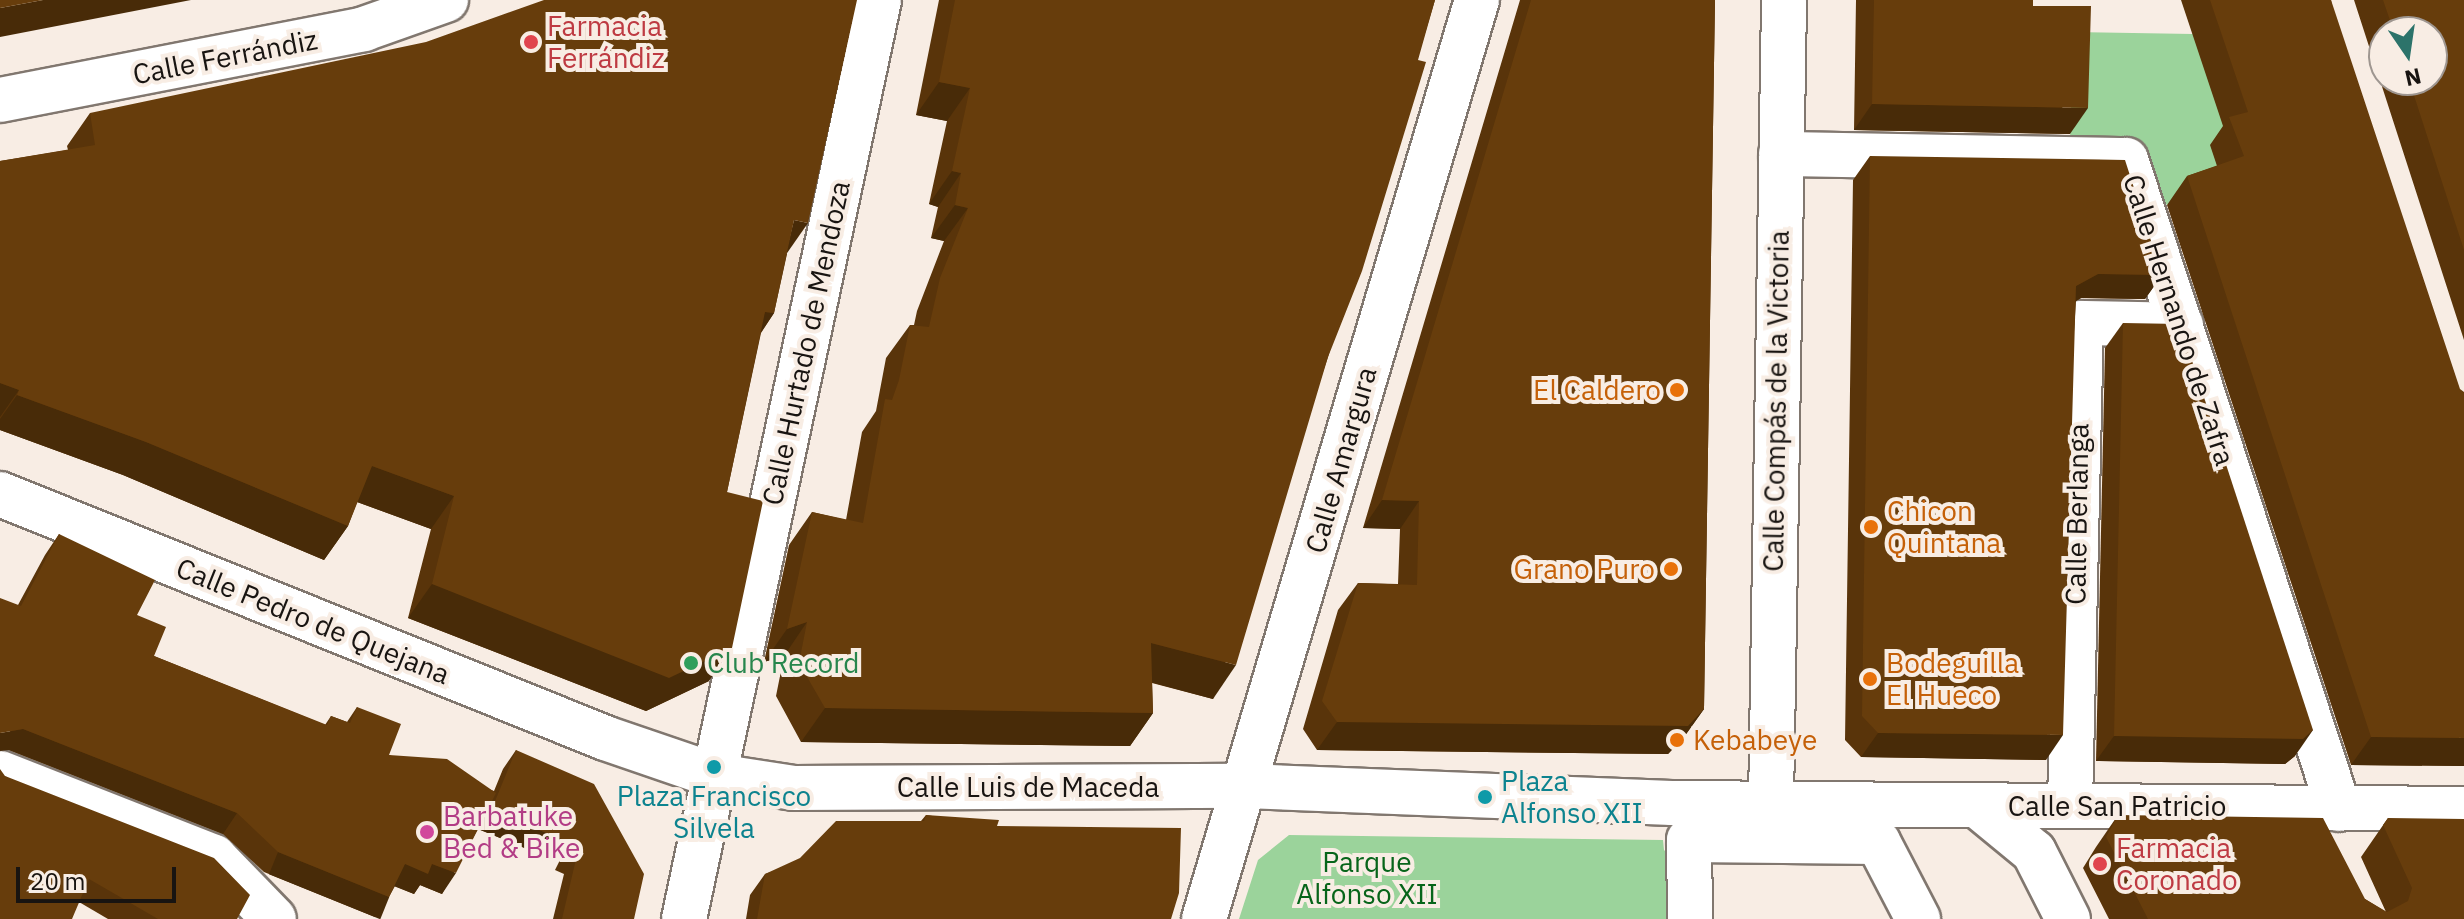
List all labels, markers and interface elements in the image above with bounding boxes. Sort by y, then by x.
place label: Farmacia Ferrándiz [547,9,665,75]
north arrow [2368,16,2448,96]
street label: Calle Ferrándiz [130,23,320,91]
marker: Farmacia Ferrándiz [522,33,540,51]
text: N [2402,62,2424,94]
street label: Calle Hernando de Zafra [2116,170,2242,470]
street label: Calle Hurtado de Mendoza [755,178,857,508]
street label: Calle Compás de la Victoria [1756,230,1796,572]
street label: Calle Amargura [1298,363,1384,557]
place label: El Caldero [1533,373,1661,407]
marker: El Caldero [1668,381,1686,399]
street label: Calle Berlanga [2059,423,2095,605]
place label: Chicon Quintana [1887,494,2001,560]
marker: Chicon Quintana [1862,518,1880,536]
street label: Calle Pedro de Quejana [171,551,455,691]
place label: Grano Puro [1514,552,1655,586]
marker: Grano Puro [1662,560,1680,578]
place label: Club Record [707,646,860,680]
place label: Bodeguilla El Hueco [1886,646,2019,712]
marker: Club Record [682,654,700,672]
marker: Bodeguilla El Hueco [1861,670,1879,688]
place label: Kebabeye [1693,723,1817,757]
marker: Kebabeye [1668,731,1686,749]
marker: Plaza Francisco Silvela [705,758,723,776]
place label: Plaza Alfonso XII [1501,764,1643,830]
street label: Calle Luis de Maceda [897,770,1159,804]
place label: Plaza Francisco Silvela [617,779,811,845]
marker: Plaza Alfonso XII [1476,788,1494,806]
street label: Calle San Patricio [2008,789,2226,823]
place label: Barbatuke Bed & Bike [443,799,580,865]
marker: Barbatuke Bed & Bike [418,823,436,841]
place label: Farmacia Coronado [2116,831,2238,897]
park label: Parque Alfonso XII [1296,845,1438,911]
scale bar [20,851,180,901]
marker: Farmacia Coronado [2091,855,2109,873]
text: 20 m [30,865,85,897]

